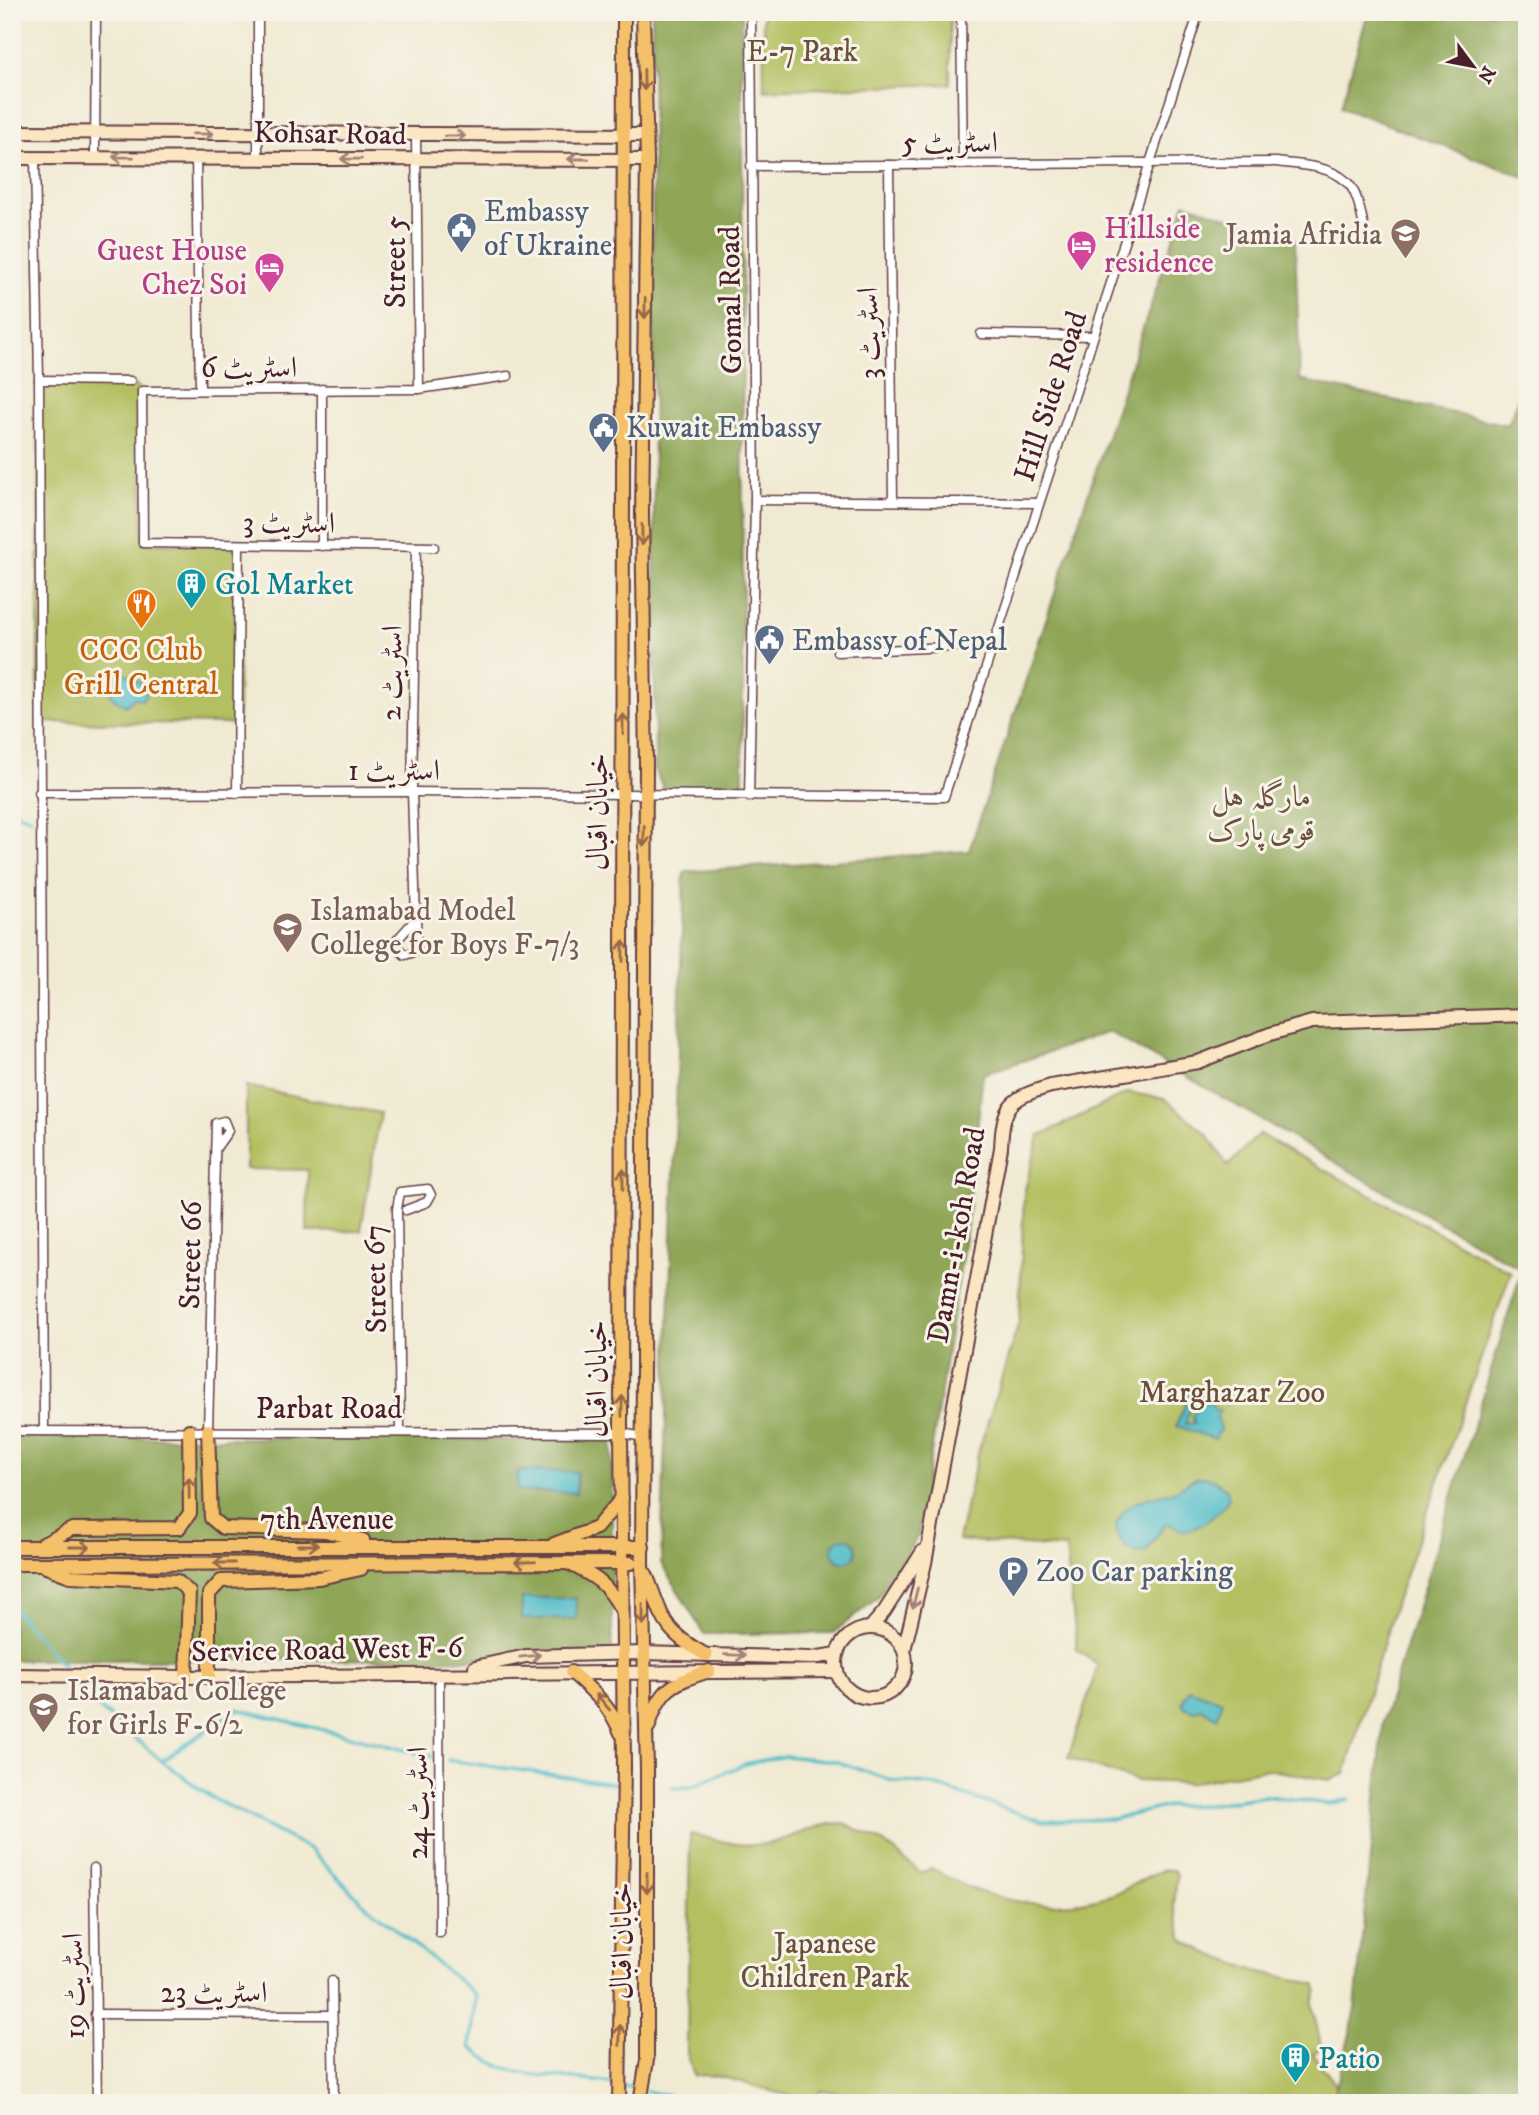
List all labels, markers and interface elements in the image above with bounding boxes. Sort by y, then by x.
north arrow [1438,32,1508,102]
park label: E-7 Park [746,34,858,71]
text: N [1472,62,1500,87]
one-way arrow [638,69,651,92]
street label: Kohsar Road [253,115,407,154]
street label: اسٹریٹ 5 [902,125,998,162]
one-way arrow [191,127,214,140]
one-way arrow [443,129,466,143]
one-way arrow [112,151,135,164]
one-way arrow [340,152,363,166]
one-way arrow [567,152,590,166]
place label: Embassy of Ukraine [484,194,612,265]
public building icon: Embassy of Ukraine [444,211,478,255]
place label: Hillside residence [1104,211,1214,282]
street label: Street 5 [378,216,415,308]
place label: Jamia Afridia [1222,217,1382,254]
school or university icon: Jamia Afridia [1388,217,1422,261]
street label: Gomal Road [712,225,751,374]
hotel icon: Hillside residence [1064,228,1098,272]
place label: Guest House Chez Soi [97,233,247,304]
hotel icon: Guest House Chez Soi [253,250,287,294]
street label: اسٹریٹ 3 [850,287,889,379]
one-way arrow [638,296,651,319]
street label: Hill Side Road [1007,307,1096,486]
street label: اسٹریٹ 6 [201,350,297,387]
public building icon: Kuwait Embassy [586,410,620,454]
place label: Kuwait Embassy [626,410,822,447]
street label: اسٹریٹ 3 [243,504,335,543]
one-way arrow [635,524,649,547]
building icon: Gol Market [175,567,209,611]
place label: Gol Market [215,567,354,604]
restaurant icon: CCC Club Grill Central [124,587,158,631]
public building icon: Embassy of Nepal [752,623,786,667]
place label: Embassy of Nepal [792,623,1007,660]
street label: اسٹریٹ 2 [373,625,412,721]
place label: CCC Club Grill Central [64,633,218,704]
one-way arrow [616,713,630,736]
street label: اسٹریٹ 1 [348,753,440,790]
street label: خیابان اقبال [580,753,617,871]
park label: مارگلہ ہل قومی پارک [1207,778,1315,851]
one-way arrow [637,825,651,848]
place label: Islamabad Model College for Boys F-7/3 [310,893,579,964]
school or university icon: Islamabad Model College for Boys F-7/3 [270,910,304,954]
one-way arrow [616,940,630,963]
street label: Damn-i-koh Road [920,1124,995,1346]
one-way arrow [616,1168,630,1191]
street label: Street 66 [172,1199,211,1310]
street label: Street 67 [357,1224,396,1334]
street label: خیابان اقبال [579,1320,616,1438]
park label: Marghazar Zoo [1139,1375,1325,1412]
street label: Parbat Road [256,1391,402,1428]
one-way arrow [615,1395,629,1418]
one-way arrow [183,1477,196,1500]
street label: 7th Avenue [260,1502,394,1539]
one-way arrow [296,1538,319,1552]
one-way arrow [69,1540,92,1554]
parking icon: Zoo Car parking [996,1554,1030,1598]
place label: Zoo Car parking [1036,1554,1233,1591]
one-way arrow [513,1555,536,1569]
one-way arrow [212,1557,235,1570]
one-way arrow [908,1586,921,1609]
one-way arrow [636,1603,650,1626]
street label: Service Road West F-6 [191,1630,465,1671]
one-way arrow [724,1649,747,1662]
one-way arrow [518,1650,541,1663]
place label: Islamabad College for Girls F-6/2 [67,1673,286,1744]
school or university icon: Islamabad College for Girls F-6/2 [27,1690,61,1734]
one-way arrow [595,1693,611,1711]
street label: اسٹریٹ 24 [400,1747,437,1859]
one-way arrow [640,1871,654,1894]
street label: خیابان اقبال [604,1882,641,2000]
park label: Japanese Children Park [740,1926,910,1997]
street label: اسٹریٹ 19 [55,1932,94,2040]
street label: اسٹریٹ 23 [161,1975,267,2012]
one-way arrow [613,2023,627,2046]
building icon: Patio [1278,2041,1312,2085]
place label: Patio [1318,2041,1380,2078]

